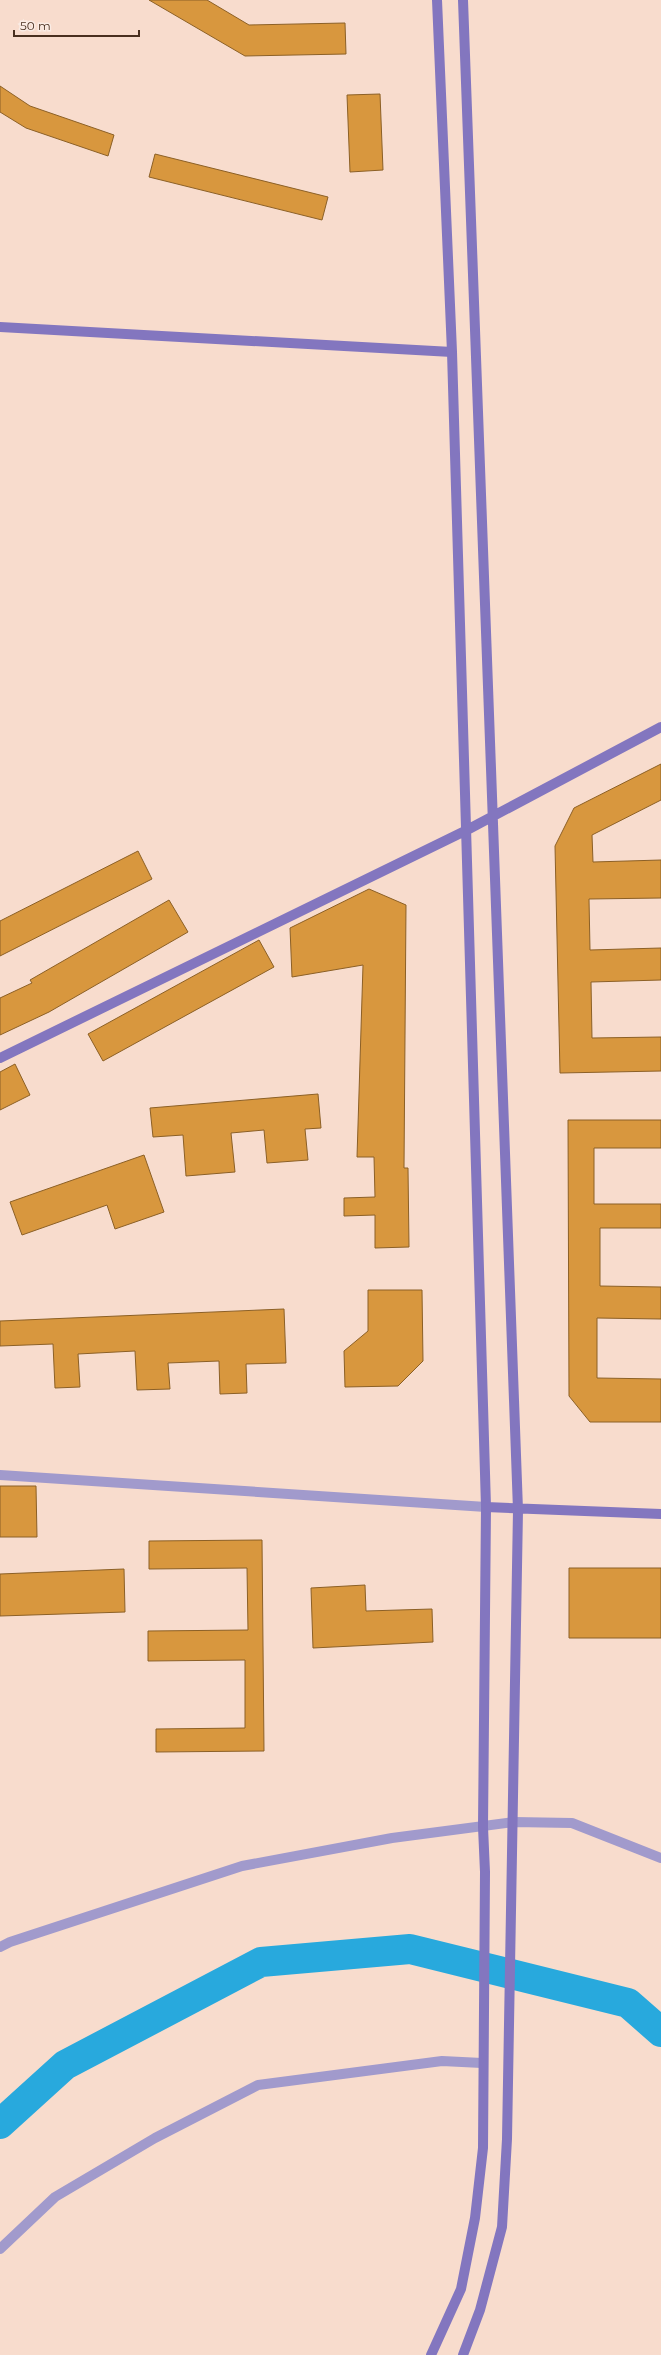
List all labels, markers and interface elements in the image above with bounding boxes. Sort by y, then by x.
scale bar [14,12,139,38]
text: 50 m [20,18,51,33]

